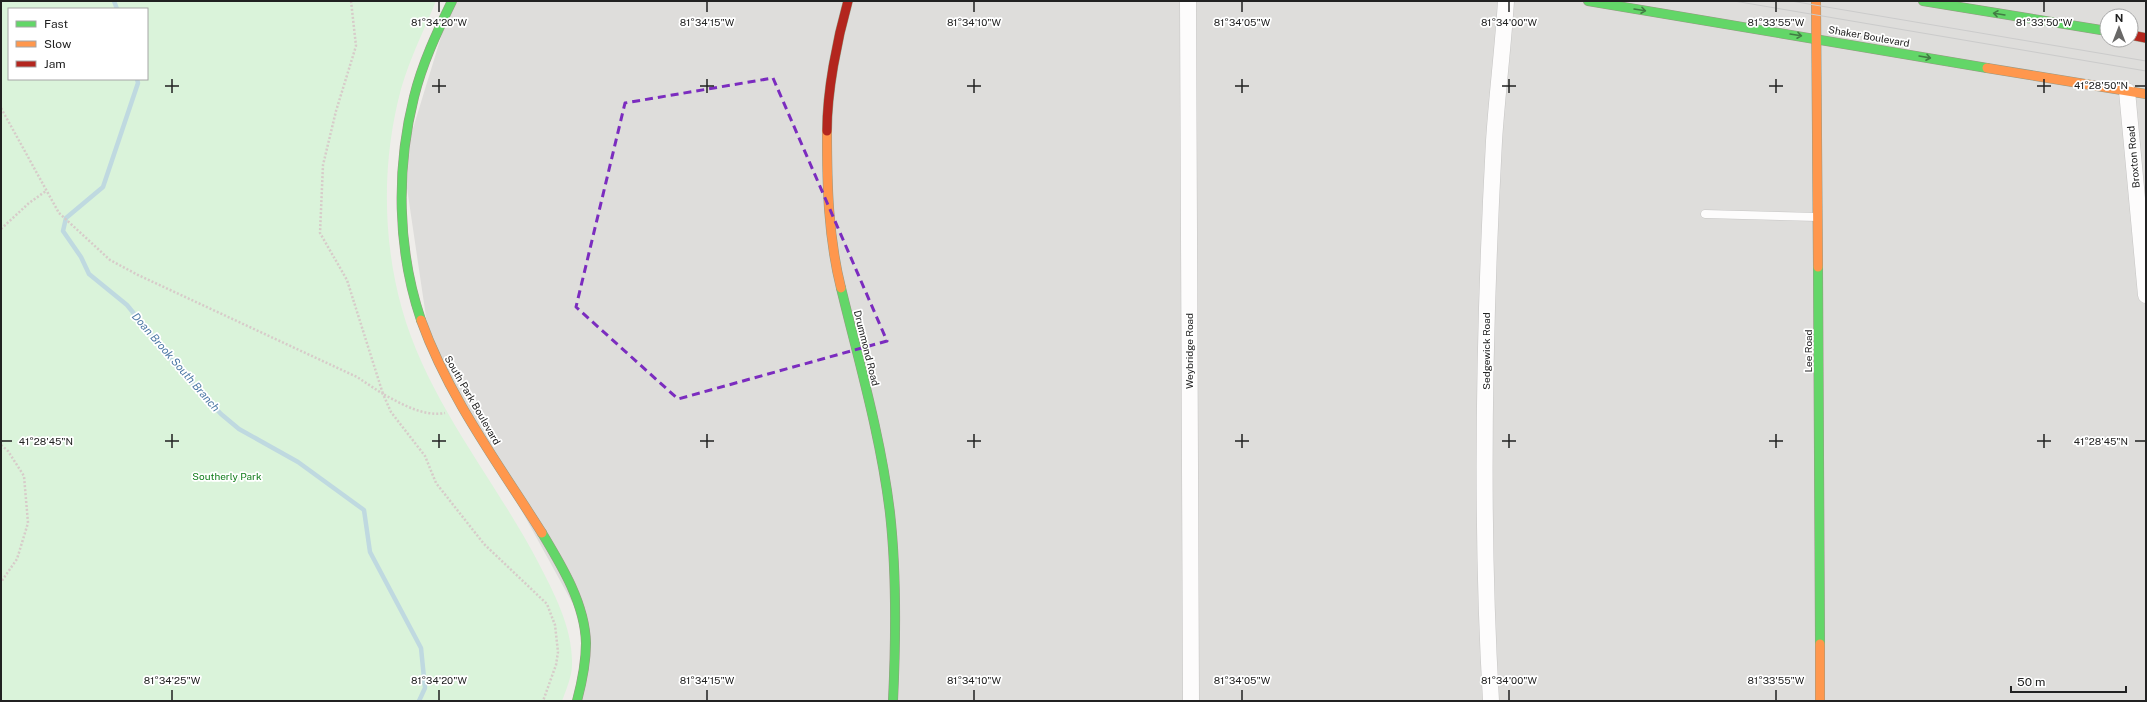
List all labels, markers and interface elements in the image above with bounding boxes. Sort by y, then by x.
one-way arrow [1633,6,1646,14]
legend [8,8,148,80]
north arrow [2099,8,2139,48]
one-way arrow [1993,10,2006,18]
text: N [2115,12,2123,24]
text: 81°34'20"W [411,16,468,28]
text: 81°34'15"W [680,16,735,28]
text: 81°34'10"W [947,16,1002,28]
text: 81°34'05"W [1214,16,1271,28]
text: 81°34'00"W [1481,16,1538,28]
text: 81°33'55"W [1748,16,1805,28]
text: 81°33'50"W [2016,16,2073,28]
text: Fast [44,17,69,31]
street label: Shaker Boulevard [1827,23,1911,49]
one-way arrow [1789,31,1802,39]
text: Slow [44,37,72,51]
one-way arrow [1918,53,1931,61]
text: Jam [44,57,66,71]
text: 41°28'50"N [2074,79,2128,91]
street label: Broxton Road [2124,125,2142,189]
street label: Drummond Road [852,309,882,387]
water label: Doan Brook South Branch [130,310,222,414]
street label: Sedgewick Road [1480,312,1492,390]
street label: Weybridge Road [1183,313,1195,389]
street label: Lee Road [1802,329,1814,372]
street label: South Park Boulevard [443,353,503,447]
text: 41°28'45"N [19,435,73,447]
text: 41°28'45"N [2074,435,2128,447]
park label: Southerly Park [192,470,262,482]
scale bar [2011,668,2126,694]
text: 81°34'25"W [144,674,201,686]
text: 81°34'20"W [411,674,468,686]
text: 81°34'15"W [680,674,735,686]
text: 81°34'10"W [947,674,1002,686]
text: 81°34'05"W [1214,674,1271,686]
text: 81°34'00"W [1481,674,1538,686]
text: 81°33'55"W [1748,674,1805,686]
text: 50 m [2017,675,2045,689]

